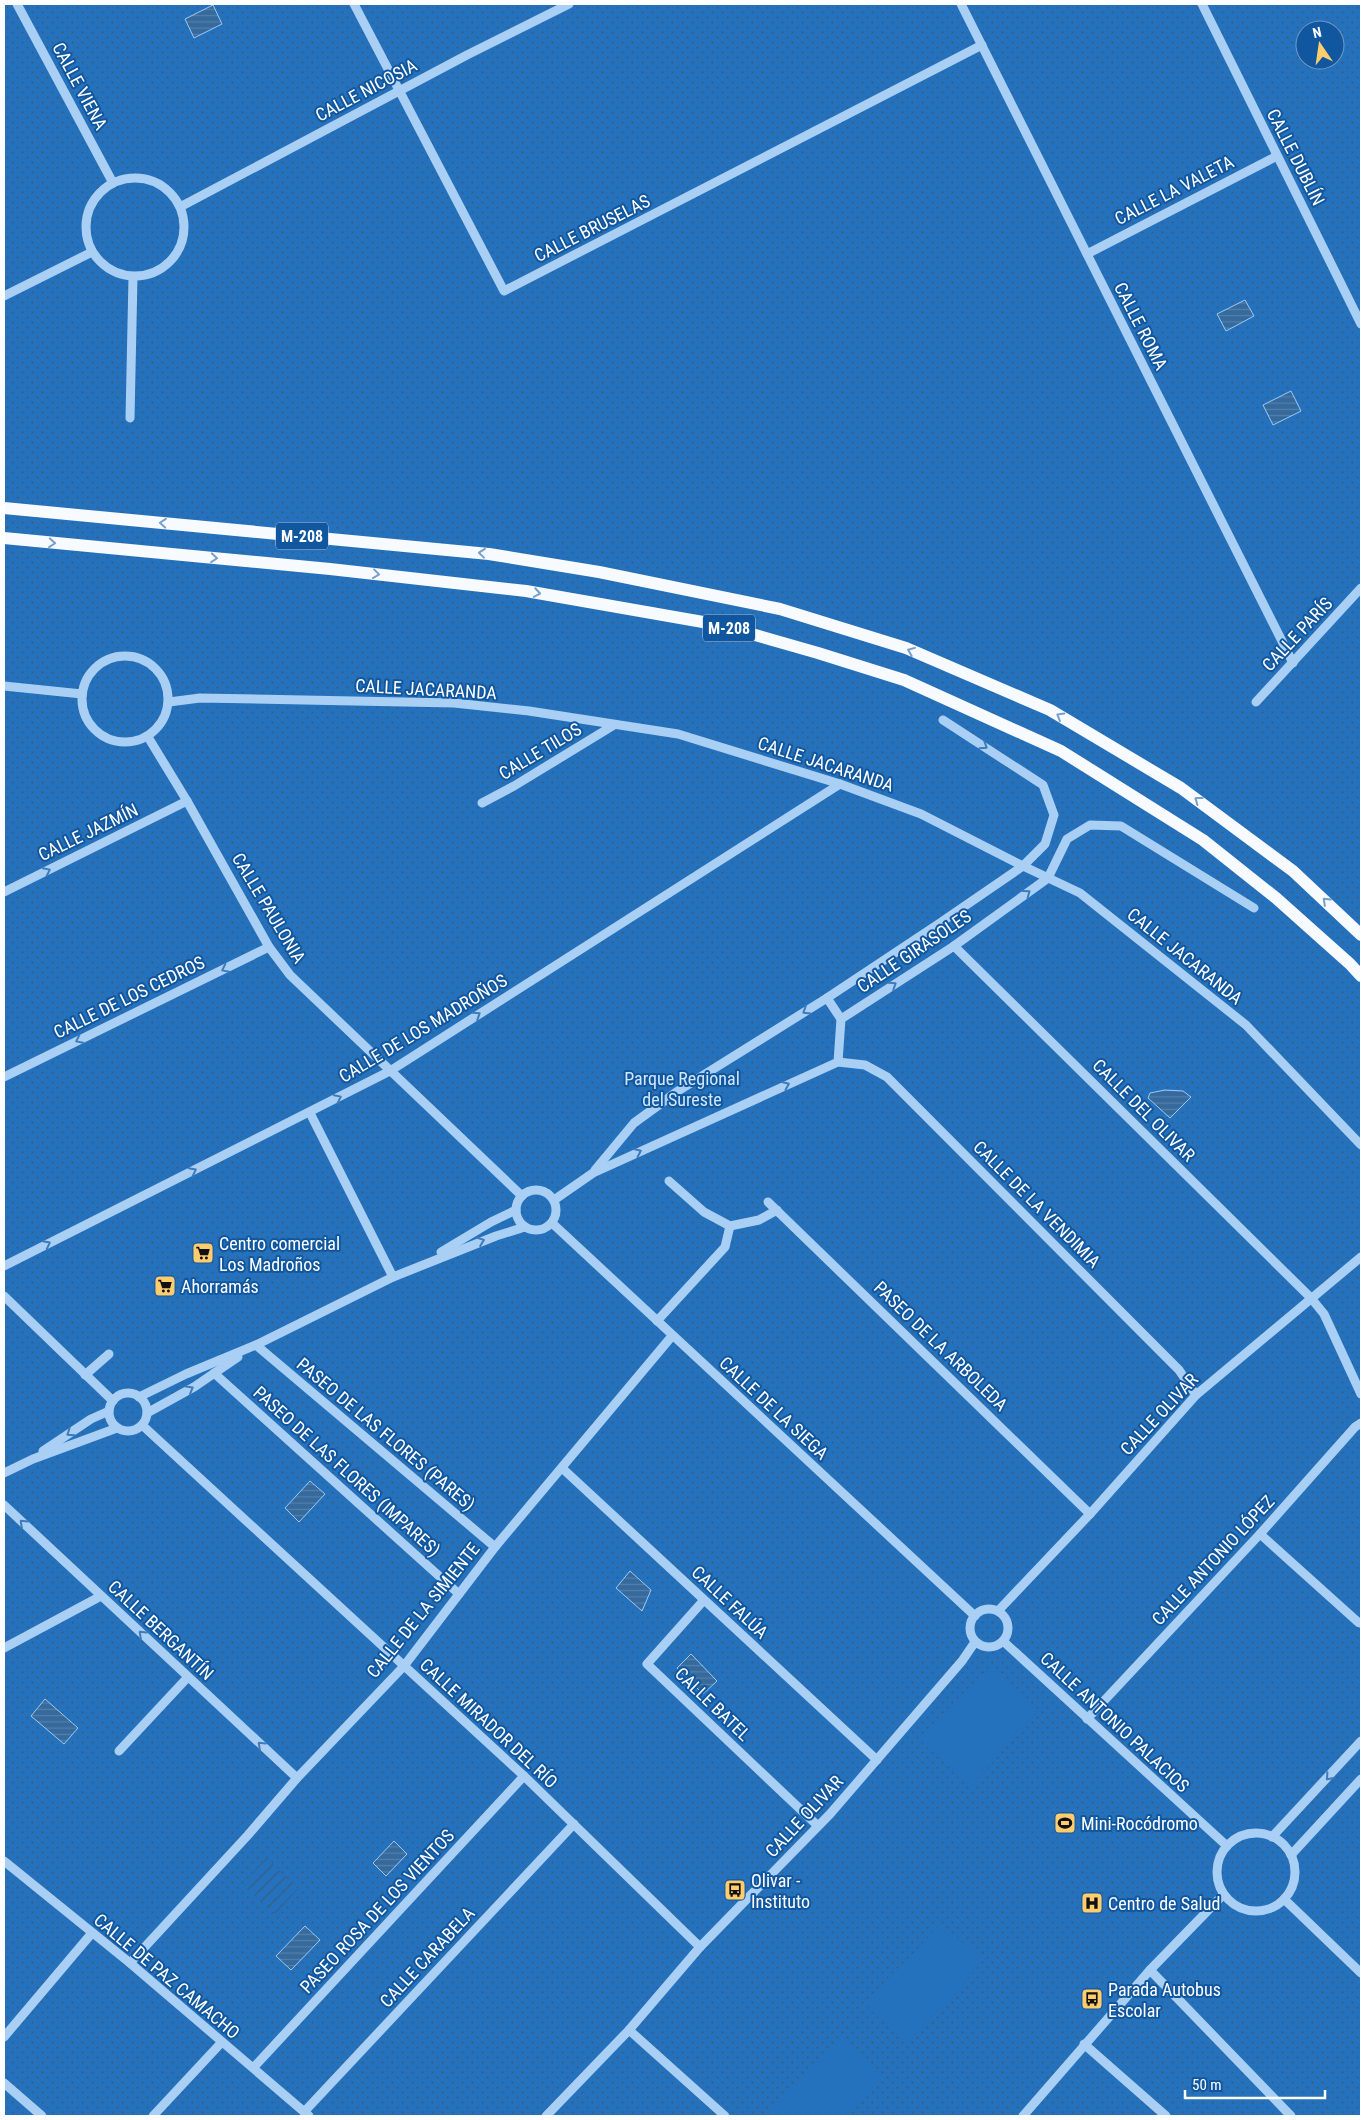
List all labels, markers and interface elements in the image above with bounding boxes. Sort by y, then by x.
north arrow [1295,20,1345,70]
text: N [1311,24,1323,41]
street label: CALLE VIENA [48,39,112,134]
street label: CALLE NICOSIA [312,54,421,126]
street label: CALLE DUBLÍN [1263,105,1329,209]
street label: CALLE LA VALETA [1111,151,1237,229]
street label: CALLE BRUSELAS [531,190,653,266]
street label: CALLE ROMA [1110,279,1172,374]
one-way arrow [159,518,167,529]
road number: M-208 [276,522,328,550]
one-way arrow [49,537,57,548]
one-way arrow [478,548,486,559]
one-way arrow [210,552,218,563]
one-way arrow [372,568,380,579]
one-way arrow [533,588,541,598]
street label: CALLE PARÍS [1257,593,1337,675]
road number: M-208 [703,614,755,641]
one-way arrow [907,646,916,657]
street label: CALLE JACARANDA [355,675,498,703]
one-way arrow [1056,712,1065,722]
street label: CALLE TILOS [495,718,585,784]
street label: CALLE JACARANDA [755,732,897,796]
one-way arrow [979,740,988,750]
one-way arrow [1195,797,1204,807]
street label: CALLE JAZMÍN [35,799,141,865]
street label: CALLE PAULONIA [228,849,310,967]
one-way arrow [42,867,51,877]
one-way arrow [1021,890,1031,899]
one-way arrow [1322,898,1331,907]
street label: CALLE JACARANDA [1123,903,1247,1009]
street label: CALLE GIRASOLES [853,905,975,997]
street label: CALLE DE LOS CEDROS [50,951,208,1043]
one-way arrow [222,962,231,972]
street label: CALLE DE LOS MADROÑOS [335,969,511,1087]
one-way arrow [888,982,897,992]
one-way arrow [802,1005,811,1015]
one-way arrow [472,1012,481,1022]
one-way arrow [76,1034,85,1044]
street label: CALLE DEL OLIVAR [1089,1055,1200,1166]
park label: Parque Regional del Sureste [624,1068,740,1110]
one-way arrow [781,1081,790,1092]
one-way arrow [333,1094,342,1105]
street label: CALLE DE LA VENDIMIA [969,1136,1105,1272]
one-way arrow [633,1148,642,1159]
one-way arrow [187,1167,196,1177]
place label: Centro comercial Los Madroños [219,1233,340,1275]
one-way arrow [476,1237,485,1247]
one-way arrow [42,1240,51,1250]
supermarket icon: Centro comercial Los Madroños [191,1241,215,1265]
supermarket icon: Ahorramás [153,1274,177,1298]
place label: Ahorramás [181,1276,259,1297]
street label: PASEO DE LA ARBOLEDA [870,1277,1013,1416]
street label: CALLE DE LA SIEGA [715,1352,833,1464]
street label: PASEO DE LAS FLORES (PARES) [292,1353,479,1515]
street label: CALLE OLIVAR [1116,1368,1202,1459]
street label: PASEO DE LAS FLORES (IMPARES) [249,1381,445,1561]
one-way arrow [184,1386,193,1396]
one-way arrow [66,1427,75,1437]
street label: CALLE ANTONIO LÓPEZ [1147,1491,1279,1629]
one-way arrow [20,1520,29,1529]
street label: CALLE DE LA SIMIENTE [362,1538,484,1682]
street label: CALLE FALÚA [687,1561,773,1643]
street label: CALLE BERGANTÍN [104,1576,218,1684]
one-way arrow [139,1631,148,1640]
street label: CALLE ANTONIO PALACIOS [1036,1648,1194,1796]
street label: CALLE MIRADOR DEL RÍO [416,1654,562,1792]
street label: CALLE BATEL [671,1663,755,1745]
one-way arrow [258,1742,267,1751]
street label: CALLE OLIVAR [761,1770,847,1861]
one-way arrow [1325,1771,1334,1780]
sports icon: Mini-Rocódromo [1053,1811,1077,1835]
place label: Mini-Rocódromo [1081,1813,1198,1834]
street label: PASEO ROSA DE LOS VIENTOS [296,1825,458,1997]
place label: Olivar - Instituto [751,1870,810,1912]
bus stop icon: Olivar - Instituto [723,1878,747,1902]
hospital icon: Centro de Salud [1080,1891,1104,1915]
place label: Centro de Salud [1108,1893,1220,1914]
street label: CALLE CARABELA [375,1902,479,2011]
street label: CALLE DE PAZ CAMACHO [90,1909,244,2043]
place label: Parada Autobus Escolar [1108,1979,1221,2021]
bus stop icon: Parada Autobus Escolar [1080,1987,1104,2011]
scale bar [1185,2068,1325,2100]
text: 50 m [1192,2076,1222,2094]

